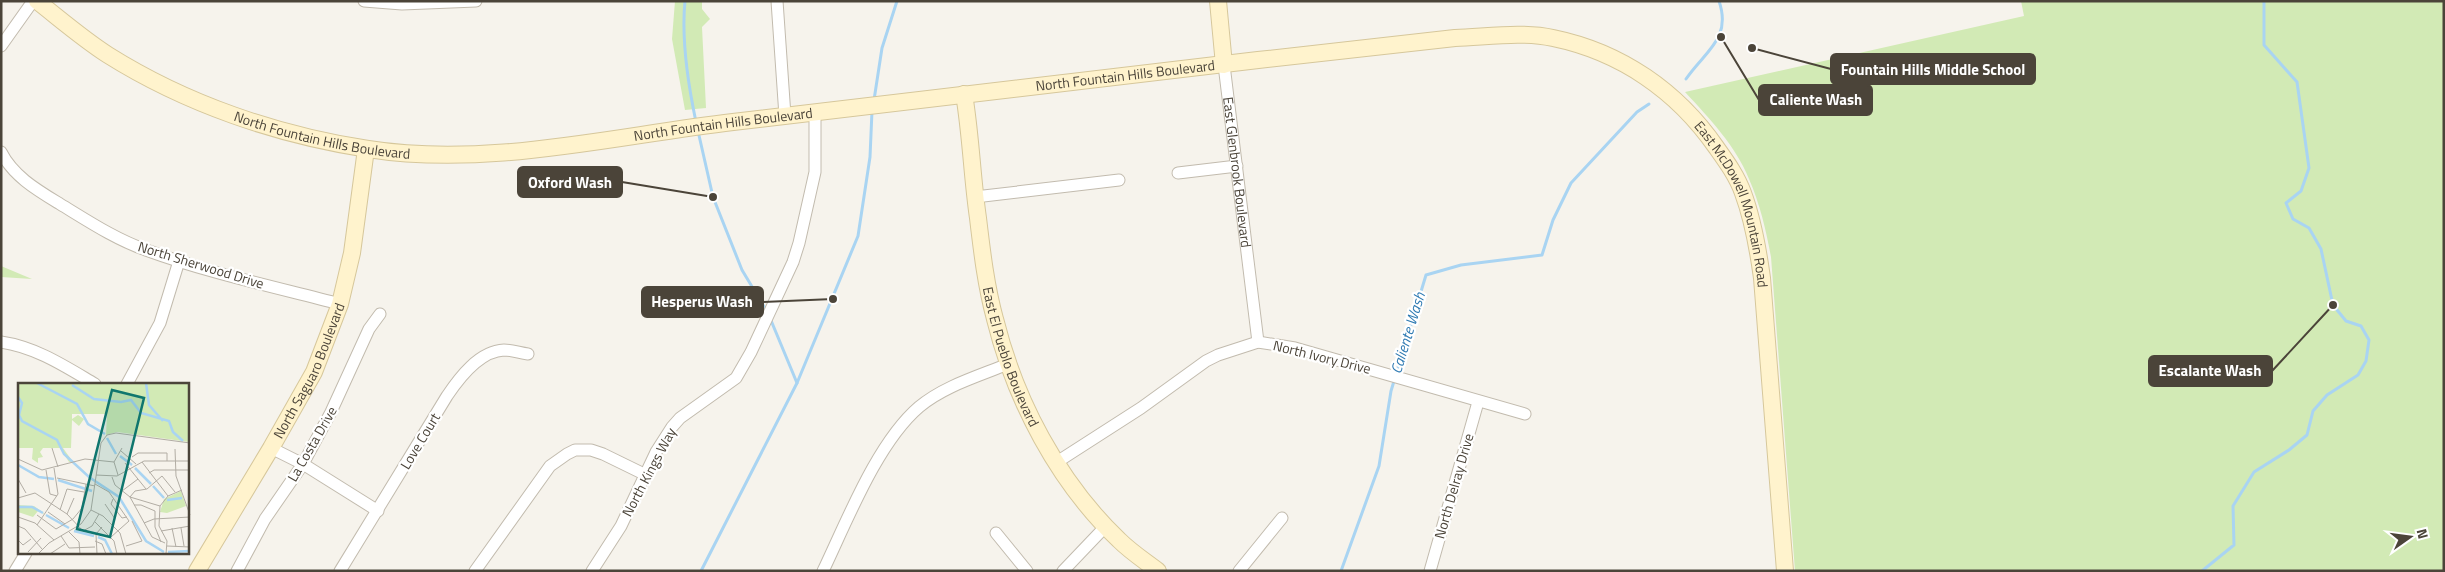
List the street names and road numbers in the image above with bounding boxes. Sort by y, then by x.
street label: North Fountain Hills Boulevard [1034,54,1216,96]
street label: East Glenbrook Boulevard [1218,95,1257,249]
street label: North Fountain Hills Boulevard [632,102,814,146]
street label: North Fountain Hills Boulevard [231,105,411,164]
street label: East McDowell Mountain Road [1690,116,1774,288]
street label: North Sherwood Drive [136,235,267,294]
street label: East El Pueblo Boulevard [978,285,1045,430]
street label: North Saguaro Boulevard [268,300,349,442]
street label: North Ivory Drive [1271,334,1373,379]
street label: La Costa Drive [282,402,342,485]
street label: Love Court [394,408,445,473]
street label: North Kings Way [616,423,681,520]
street label: North Delray Drive [1428,431,1479,541]

